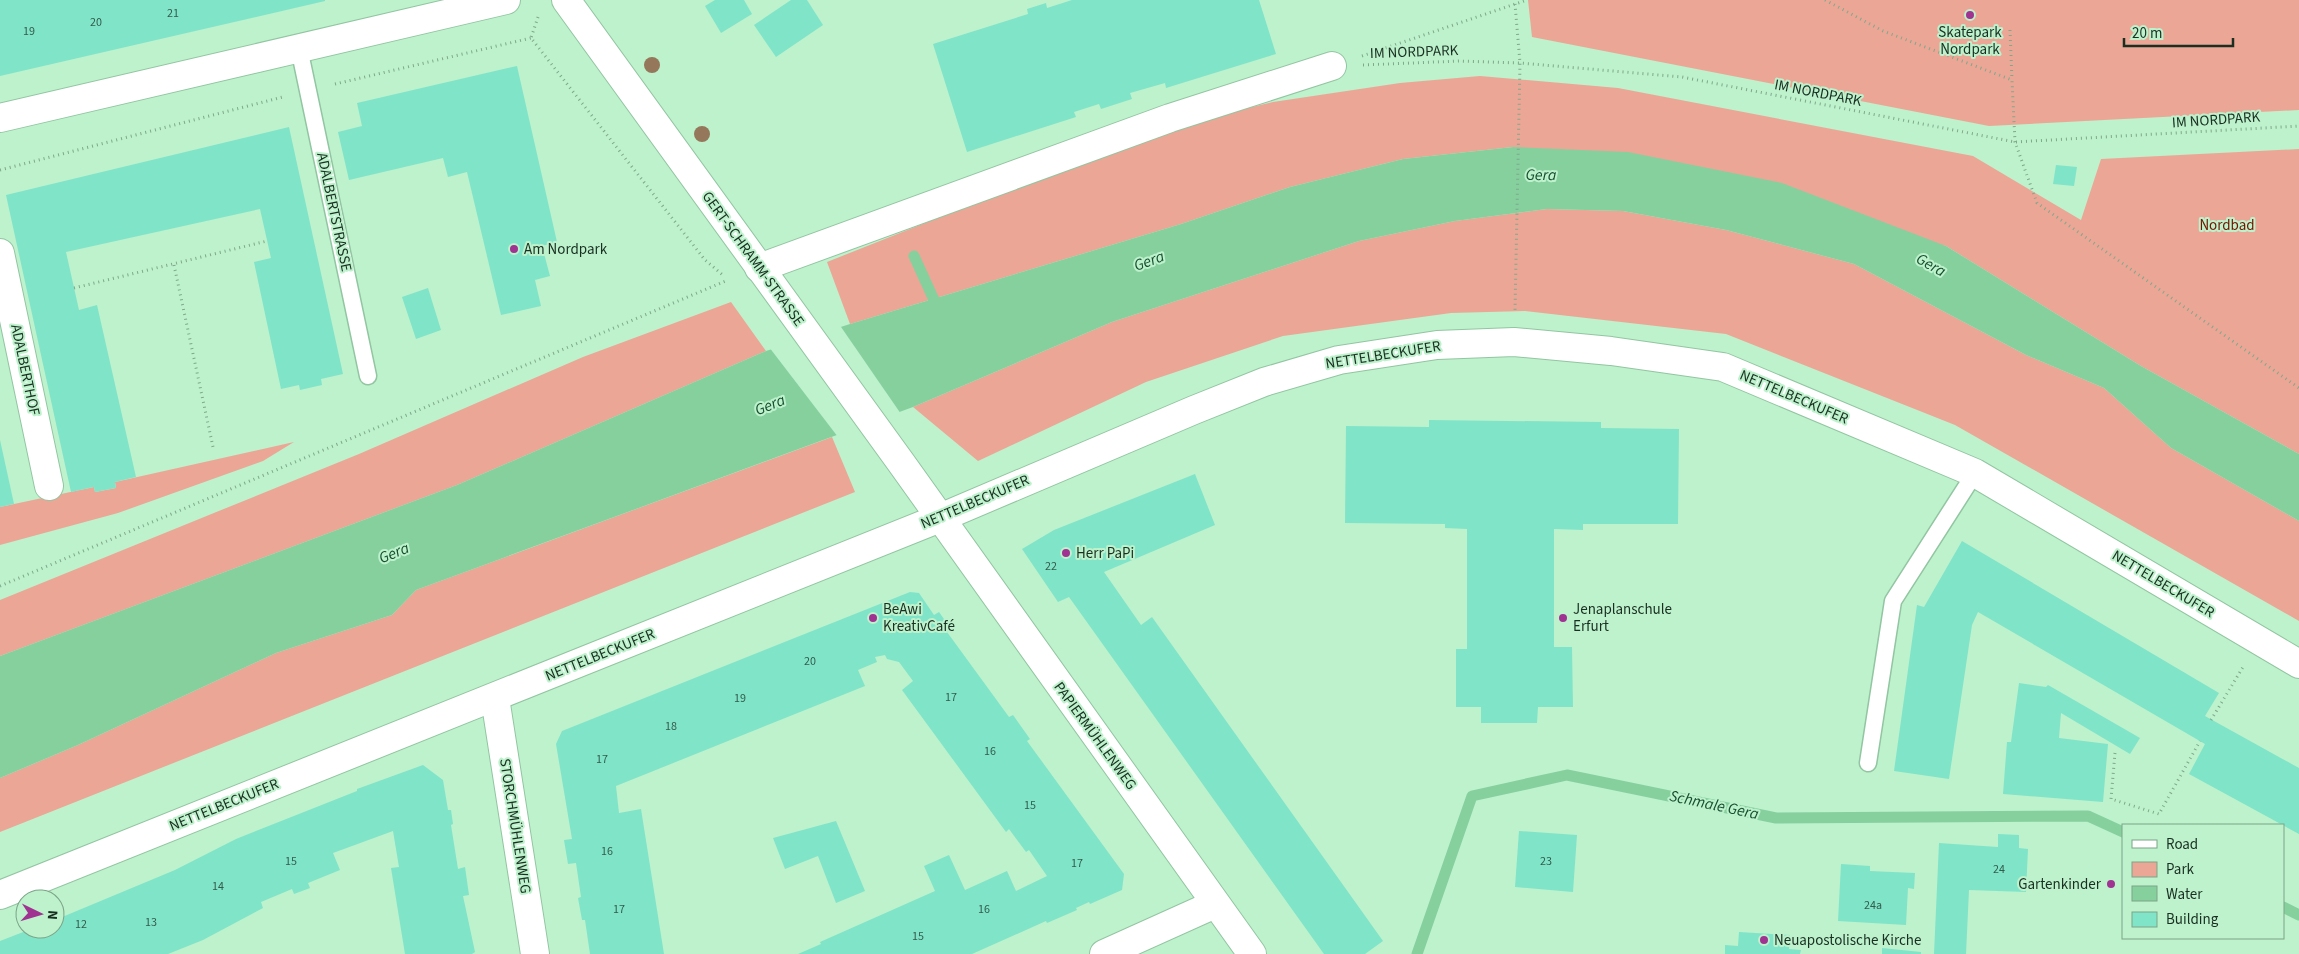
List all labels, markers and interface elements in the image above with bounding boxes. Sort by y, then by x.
house number: 21 [167,5,179,22]
marker: Skatepark Nordpark [1964,9,1976,21]
house number: 20 [90,14,102,31]
scale bar [2124,15,2233,47]
place label: Skatepark Nordpark [1938,22,2002,60]
house number: 19 [23,23,35,40]
text: 20 m [2132,23,2162,44]
street label: IM NORDPARK [1369,40,1459,64]
street label: IM NORDPARK [1773,74,1864,112]
street label: IM NORDPARK [2171,106,2261,134]
street label: ADALBERTSTRASSE [311,151,357,274]
water label: Gera [1525,164,1557,186]
street label: GERT-SCHRAMM-STRASSE [697,187,809,331]
park label: Nordbad [2199,215,2255,236]
place label: Am Nordpark [524,239,608,260]
marker: Am Nordpark [508,243,520,255]
water label: Gera [1131,245,1168,277]
water label: Gera [1912,248,1950,282]
street label: ADALBERTHOF [5,322,45,418]
street label: NETTELBECKUFER [1324,335,1442,374]
street label: NETTELBECKUFER [1736,365,1852,430]
water label: Gera [752,389,789,421]
street label: NETTELBECKUFER [917,469,1033,534]
water label: Gera [376,537,413,569]
place label: Herr PaPi [1076,543,1134,564]
street label: NETTELBECKUFER [2108,545,2219,623]
marker: Herr PaPi [1060,547,1072,559]
house number: 22 [1045,558,1057,575]
place label: BeAwi KreativCafé [883,599,955,637]
place label: Jenaplanschule Erfurt [1573,599,1672,637]
marker: BeAwi KreativCafé [867,612,879,624]
marker: Jenaplanschule Erfurt [1557,612,1569,624]
street label: NETTELBECKUFER [542,623,658,686]
house number: 20 [804,653,816,670]
street label: PAPIERMÜHLENWEG [1049,678,1141,794]
house number: 17 [945,689,957,706]
house number: 19 [734,690,746,707]
house number: 18 [665,718,677,735]
house number: 16 [984,743,996,760]
house number: 17 [596,751,608,768]
street label: STORCHMÜHLENWEG [494,757,536,895]
street label: NETTELBECKUFER [166,773,282,836]
water label: Schmale Gera [1667,785,1761,825]
house number: 15 [1024,797,1036,814]
legend [2122,824,2284,939]
text: Road [2166,834,2198,855]
house number: 16 [601,843,613,860]
house number: 15 [285,853,297,870]
house number: 23 [1540,853,1552,870]
house number: 17 [1071,855,1083,872]
text: Park [2166,859,2195,880]
house number: 24 [1993,861,2005,878]
place label: Gartenkinder [2018,874,2102,895]
house number: 14 [212,878,224,895]
marker: Gartenkinder [2105,878,2117,890]
text: Water [2166,884,2203,905]
north arrow [15,889,65,939]
house number: 24a [1864,897,1882,914]
house number: 17 [613,901,625,918]
house number: 16 [978,901,990,918]
text: Building [2166,909,2219,930]
text: N [42,910,62,921]
house number: 13 [145,914,157,931]
house number: 12 [75,916,87,933]
house number: 15 [912,928,924,945]
place label: Neuapostolische Kirche [1774,930,1921,951]
marker: Neuapostolische Kirche [1758,934,1770,946]

